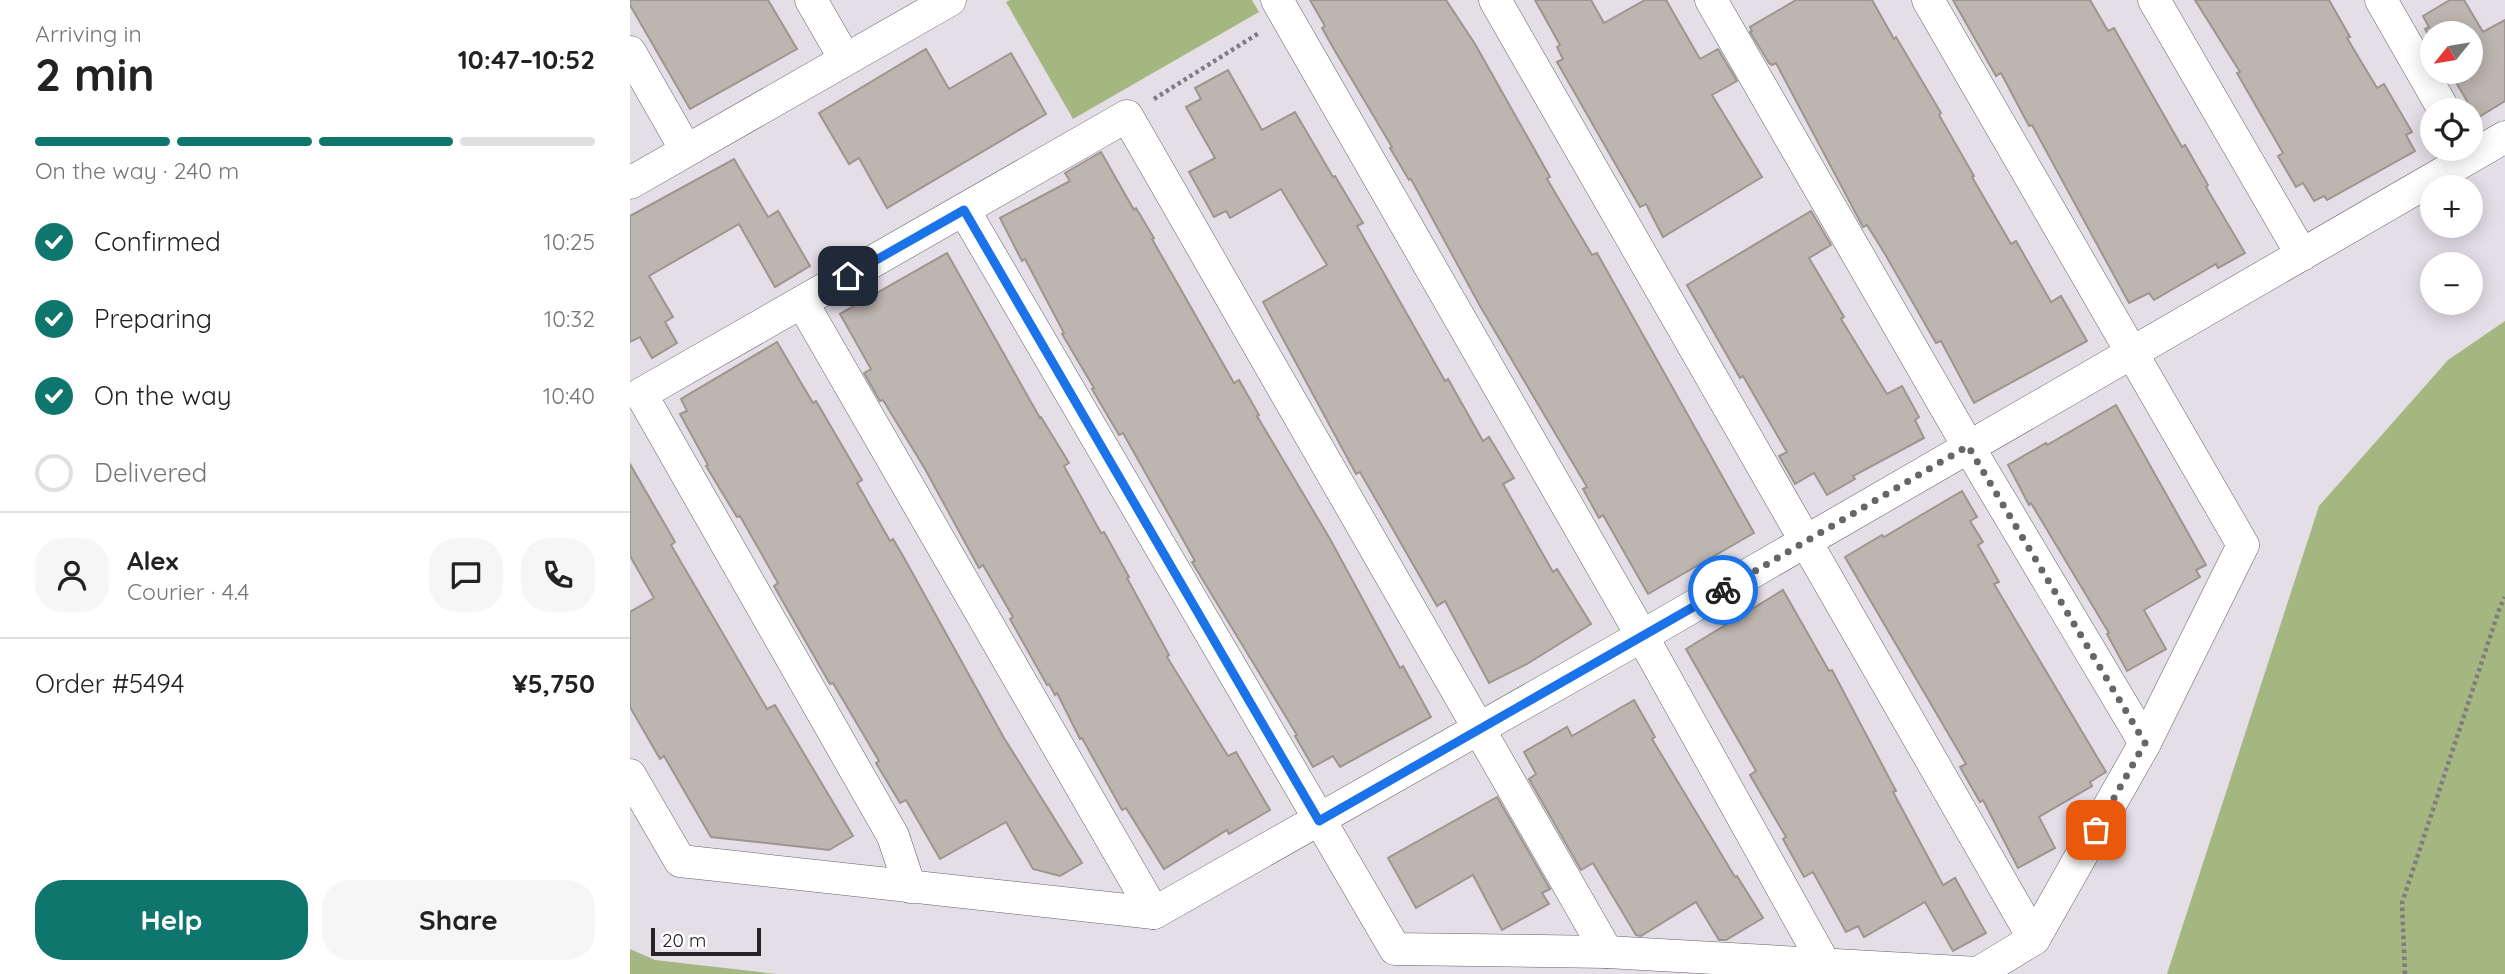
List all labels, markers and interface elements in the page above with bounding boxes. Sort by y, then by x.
text: Arriving in [35,19,142,48]
north arrow [2420,21,2483,84]
map controls [2420,21,2483,315]
text: 10:47–10:52 [458,43,595,76]
text: 2 min [35,45,155,103]
button: locate [2420,98,2483,161]
text: On the way · 240 m [35,156,239,185]
button: + [2420,175,2483,238]
icon: check [35,223,73,261]
text: Confirmed [94,225,221,258]
text: 10:25 [543,227,595,256]
pin [818,246,878,306]
button: − [2420,252,2483,315]
icon: home [829,257,867,295]
icon: check [35,300,73,338]
text: Preparing [94,302,212,335]
text: 10:32 [544,304,595,333]
icon: check [35,377,73,415]
text: On the way [94,379,232,412]
text: 10:40 [543,381,595,410]
text: Delivered [94,456,207,489]
button: person [35,538,109,612]
button: chat [429,538,503,612]
button: phone [521,538,595,612]
text: Alex [127,544,178,577]
courier [1688,555,1758,625]
icon: bike [1704,571,1742,609]
text: Courier · 4.4 [127,577,249,606]
text: Order #5494 [35,667,184,700]
text: ¥5,750 [512,667,595,700]
pin [2066,800,2126,860]
icon: bag [2077,811,2115,849]
button: Help [35,880,308,960]
button: Share [322,880,595,960]
scale bar [651,925,761,957]
text: 20 m [662,928,706,952]

